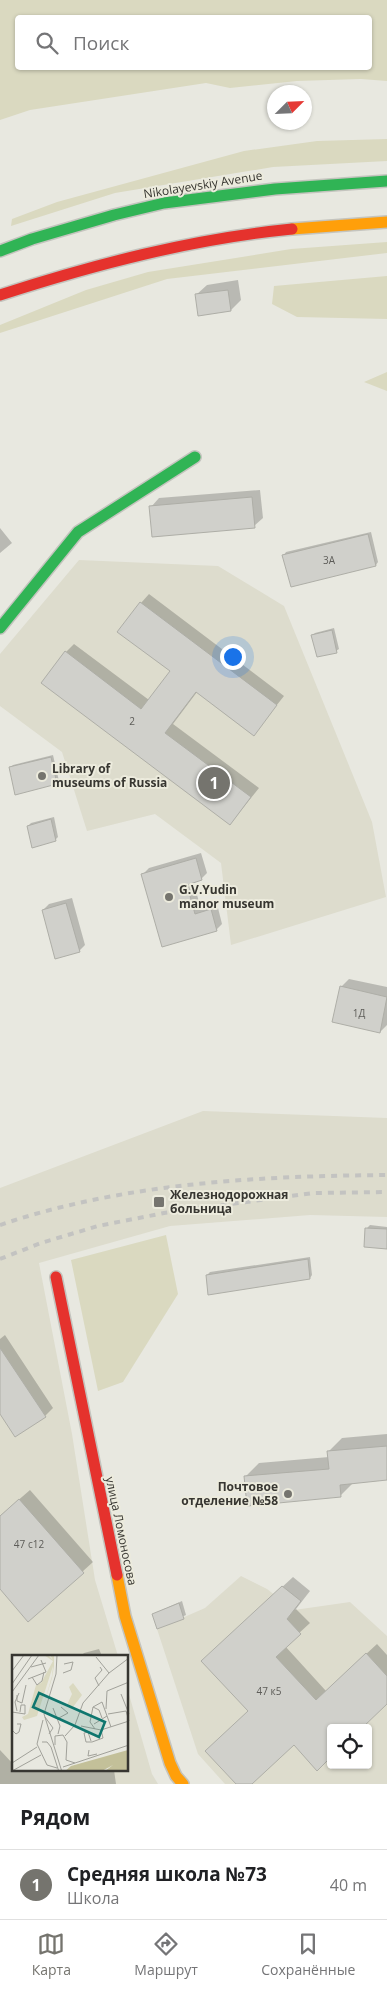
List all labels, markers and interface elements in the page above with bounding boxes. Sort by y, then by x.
search box [15,15,372,70]
icon: search [33,29,61,57]
text: Поиск [73,30,129,56]
north arrow [267,85,312,130]
street label: Nikolayevskiy Avenue [142,167,264,202]
house number: 3А [323,553,336,567]
your location [220,644,246,670]
house number: 2 [129,714,135,728]
place label: Library of museums of Russia [52,760,167,791]
pin: 1 [198,764,230,802]
marker: Library of museums of Russia [36,770,48,782]
place label: G.V.Yudin manor museum [179,881,274,912]
marker: G.V.Yudin manor museum [163,891,175,903]
house number: 1Д [353,1006,365,1020]
place label: Железнодорожная больница [170,1186,288,1217]
marker: Железнодорожная больница [152,1195,166,1209]
street label: улица Ломоносова [102,1475,141,1587]
place label: Почтовое отделение №58 [181,1478,278,1509]
marker: Почтовое отделение №58 [282,1488,294,1500]
house number: 47 с12 [14,1537,44,1551]
inset map [12,1655,129,1772]
house number: 47 к5 [257,1684,282,1698]
map controls [327,1724,372,1769]
button: locate [327,1724,372,1769]
text: Рядом [20,1803,90,1831]
text: Средняя школа №73 [67,1861,267,1887]
text: 1 [31,1874,41,1896]
text: 40 m [330,1874,367,1896]
text: Школа [67,1887,119,1909]
tab: Карта [32,1930,71,1979]
tab: Маршрут [134,1930,198,1979]
tab: Сохранённые [261,1930,355,1979]

